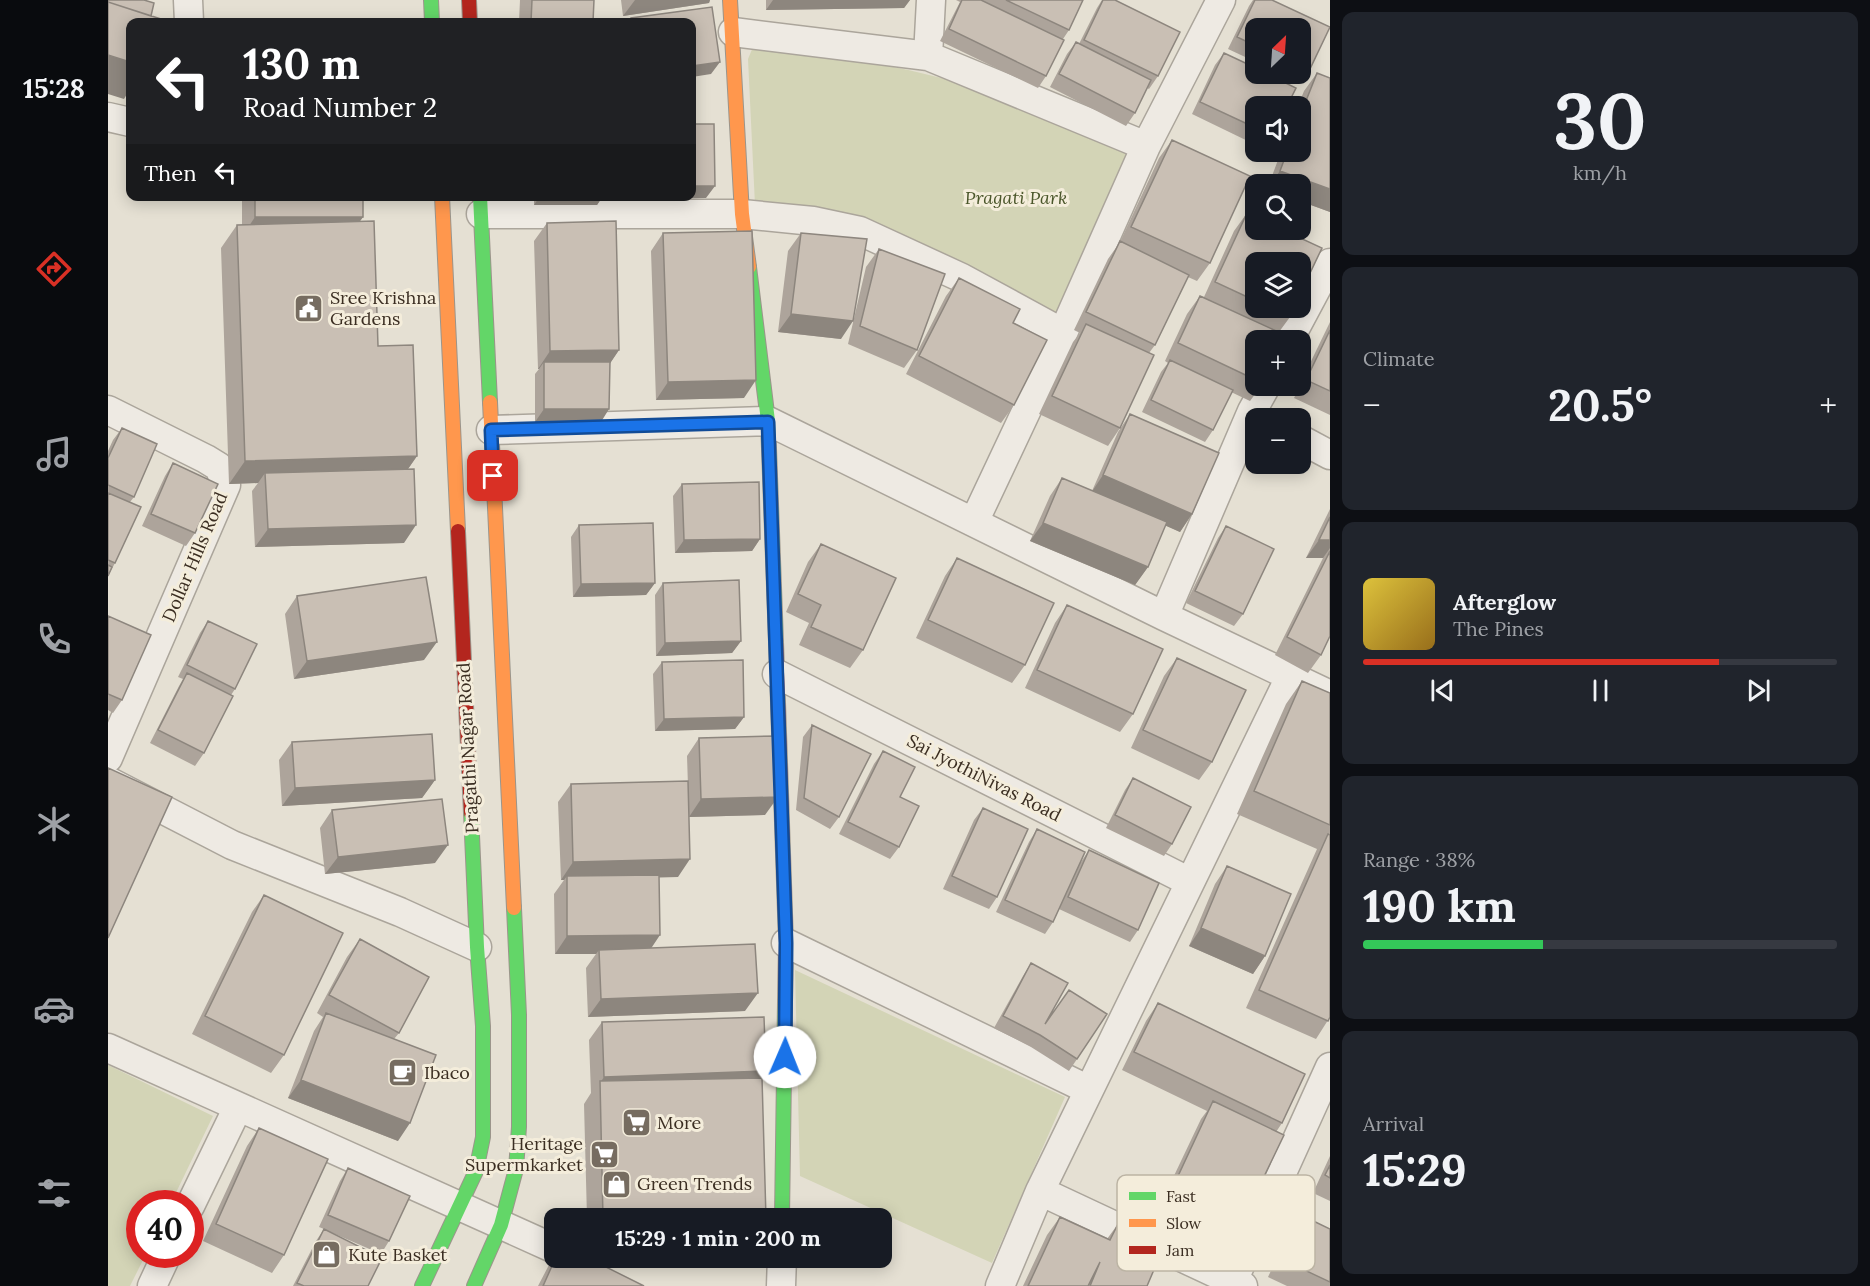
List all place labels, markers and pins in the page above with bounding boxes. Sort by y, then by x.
place label: Sree Krishna Gardens [330,286,436,330]
public building icon: Sree Krishna Gardens [293,292,325,324]
pin [467,450,518,501]
cafe icon: Ibaco [387,1057,419,1089]
place label: Ibaco [424,1061,470,1084]
supermarket icon: More [620,1107,652,1139]
place label: More [657,1111,702,1134]
place label: Heritage Supermkarket [465,1132,583,1176]
supermarket icon: Heritage Supermkarket [588,1138,620,1170]
shop icon: Green Trends [600,1168,632,1200]
place label: Green Trends [637,1172,752,1195]
shop icon: Kute Basket [311,1239,343,1271]
place label: Kute Basket [348,1243,447,1266]

